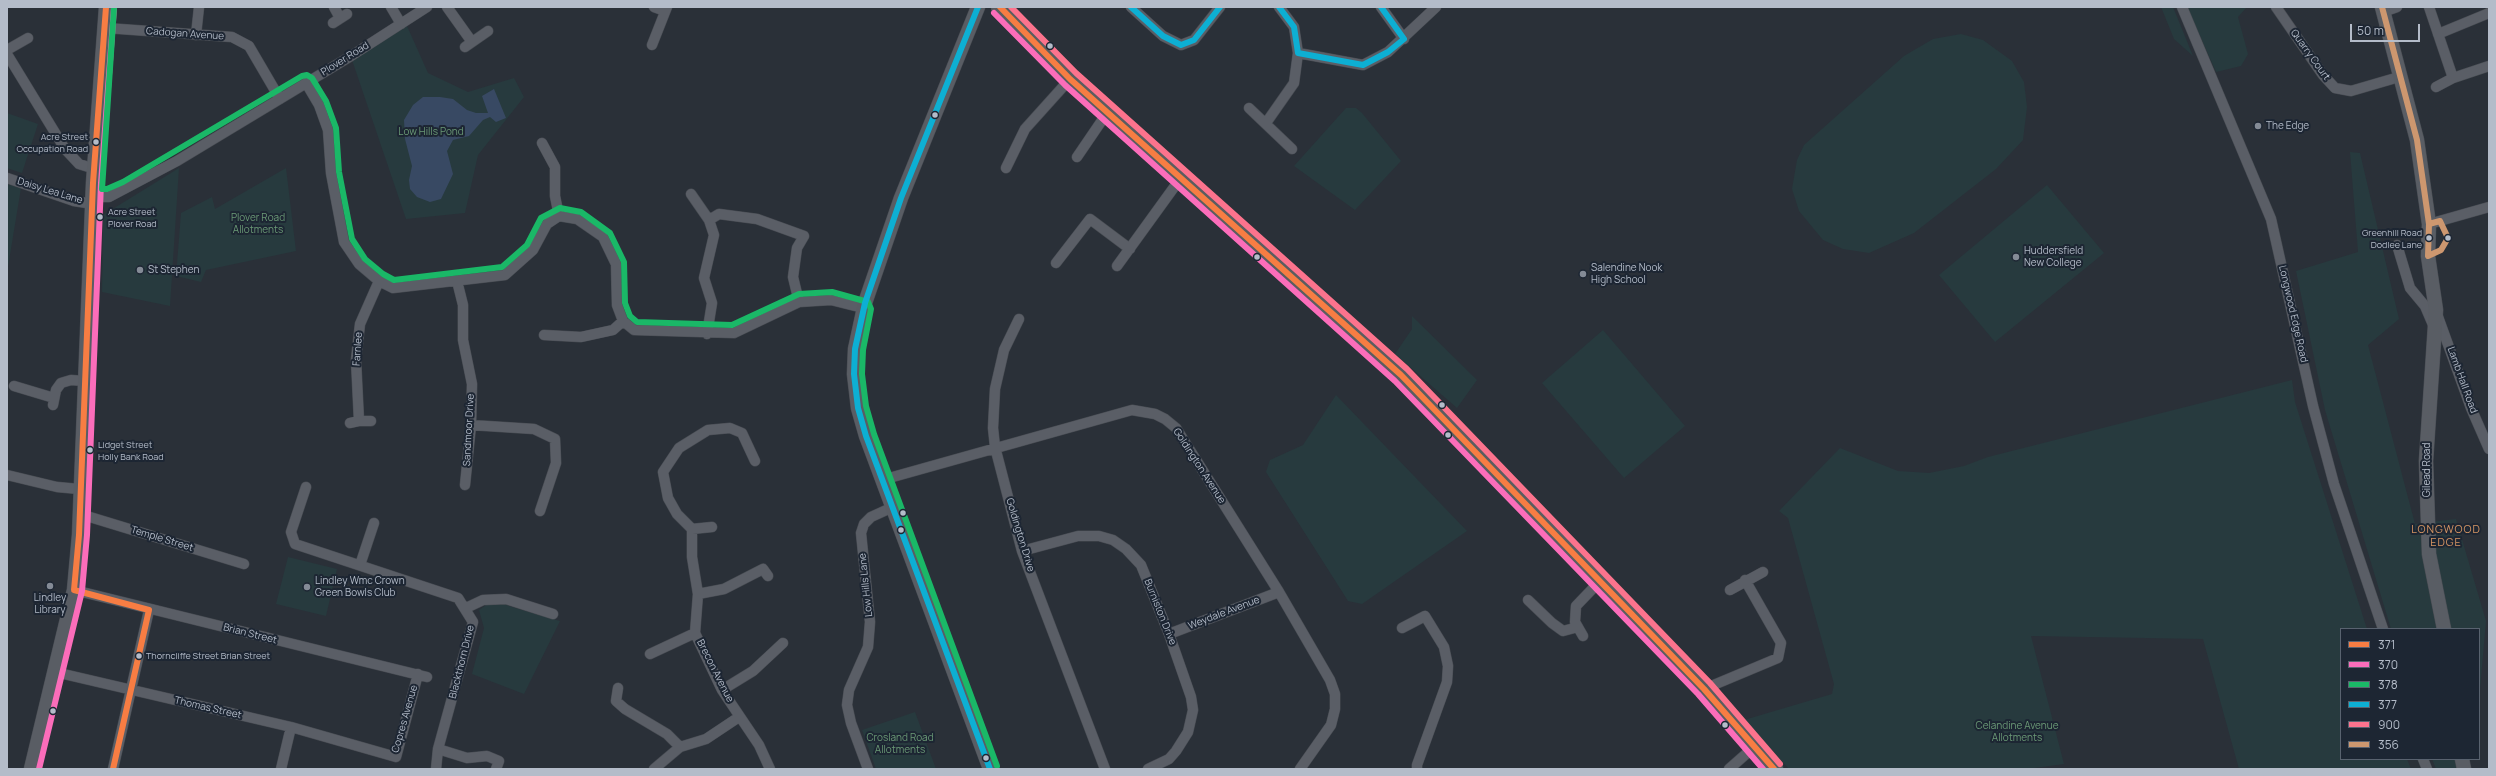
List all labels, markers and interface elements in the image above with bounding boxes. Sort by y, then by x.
scale bar [2352,16,2422,42]
text: 50 m [2357,22,2384,39]
street label: Cadogan Avenue [146,25,224,43]
street label: Quarry Court [2288,27,2332,83]
street label: Plover Road [319,40,371,78]
unlabelled marker [1045,41,1055,51]
unlabelled marker [930,110,940,120]
place label: The Edge [2266,120,2309,132]
marker: The Edge [2253,121,2263,131]
park label: Low Hills Pond [398,126,464,138]
place label: Acre Street Occupation Road [16,132,88,153]
marker: Acre Street Occupation Road [91,137,101,147]
street label: Daisy Lea Lane [16,175,84,207]
place label: Acre Street Plover Road [108,207,157,228]
marker: Acre Street Plover Road [95,212,105,222]
park label: Plover Road Allotments [231,212,285,236]
place label: Greenhill Road Dodlee Lane [2362,228,2422,249]
marker: Greenhill Road Dodlee Lane [2424,233,2434,243]
unlabelled marker [2443,233,2453,243]
place label: Huddersfield New College [2024,245,2083,268]
unlabelled marker [1252,252,1262,262]
marker: Huddersfield New College [2011,252,2021,262]
place label: Salendine Nook High School [1591,262,1662,286]
place label: St Stephen [148,264,199,276]
street label: Longwood Edge Road [2276,264,2310,364]
marker: St Stephen [135,265,145,275]
marker: Salendine Nook High School [1578,269,1588,279]
street label: Farnlee [351,332,365,366]
street label: Lamb Hall Road [2444,345,2480,415]
street label: Sandmoor Drive [461,393,477,467]
unlabelled marker [1437,400,1447,410]
street label: Goldington Avenue [1170,426,1228,506]
unlabelled marker [1443,430,1453,440]
place label: Lidget Street Holly Bank Road [98,440,164,461]
street label: Gilead Road [2421,443,2433,497]
marker: Lidget Street Holly Bank Road [85,445,95,455]
street label: Goldington Drive [1003,497,1037,573]
unlabelled marker [898,508,908,518]
district label: LONGWOOD EDGE [2411,523,2481,549]
street label: Temple Street [129,524,195,554]
unlabelled marker [896,525,906,535]
street label: Low Hills Lane [857,553,875,617]
place label: Lindley Wmc Crown Green Bowls Club [315,575,405,598]
street label: Burniston Drive [1141,577,1179,647]
marker: Lindley Library [45,581,55,591]
marker: Lindley Wmc Crown Green Bowls Club [302,582,312,592]
place label: Lindley Library [34,592,66,616]
street label: Weydale Avenue [1187,594,1261,632]
street label: Brian Street [222,622,278,646]
street label: Blackthorn Drive [447,624,477,700]
legend [2340,628,2480,760]
text: 371 [2378,636,2395,653]
street label: Brecon Avenue [694,638,736,704]
marker: Thorncliffe Street Brian Street [134,651,144,661]
place label: Thorncliffe Street Brian Street [146,651,270,661]
text: 370 [2378,656,2398,673]
text: 378 [2378,676,2398,693]
street label: Copres Avenue [390,684,420,754]
street label: Thomas Street [173,694,243,722]
text: 377 [2378,696,2397,713]
unlabelled marker [48,706,58,716]
text: 900 [2378,716,2400,733]
unlabelled marker [1720,720,1730,730]
park label: Celandine Avenue Allotments [1975,720,2059,744]
park label: Crosland Road Allotments [866,732,934,756]
text: 356 [2378,736,2399,753]
unlabelled marker [981,753,991,763]

